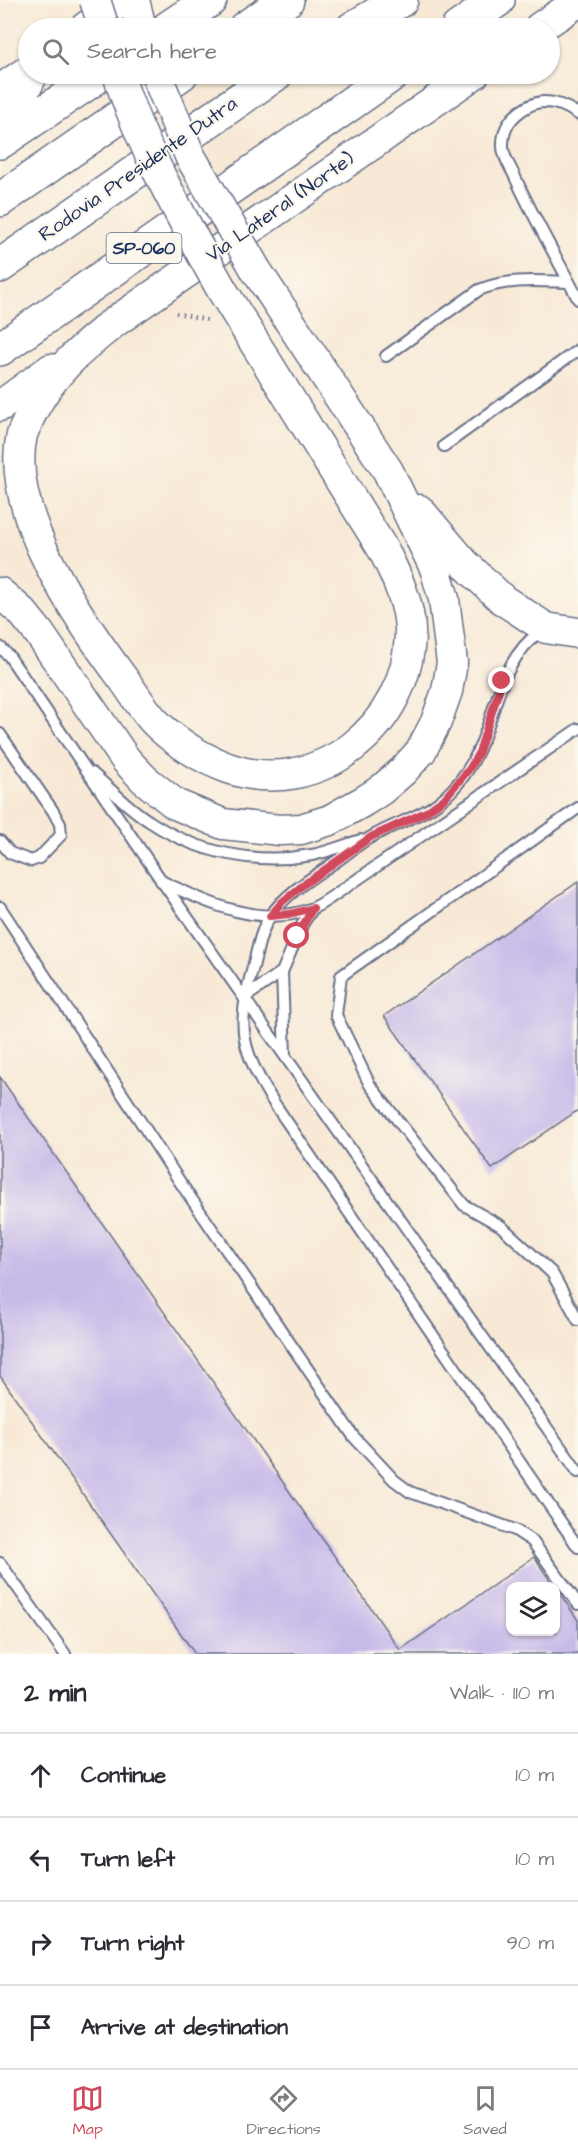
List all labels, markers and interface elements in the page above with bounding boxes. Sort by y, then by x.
search box [18,18,560,84]
icon: search [39,35,72,68]
text: Search here [87,36,217,67]
street label: Rodovia Presidente Dutra [33,90,243,248]
street label: Via Lateral (Norte) [200,145,360,269]
road number: SP-060 [106,233,182,263]
route end [488,667,514,693]
route start [283,922,309,948]
map controls [506,1582,560,1636]
button: layers [506,1582,560,1636]
text: 2 min [24,1675,86,1711]
text: Walk · 110 m [449,1679,554,1707]
icon: ahead [24,1759,57,1792]
text: Continue [81,1760,166,1791]
text: 10 m [515,1761,554,1789]
icon: left [24,1843,57,1876]
text: Turn left [81,1844,175,1875]
text: 10 m [515,1845,554,1873]
icon: right [24,1927,57,1960]
text: Turn right [81,1928,184,1959]
text: 90 m [506,1929,554,1957]
icon: arrive [24,2011,57,2044]
text: Arrive at destination [81,2012,288,2043]
tab: Map [71,2082,104,2140]
tab: Directions [247,2082,321,2140]
tab: Saved [463,2082,507,2140]

